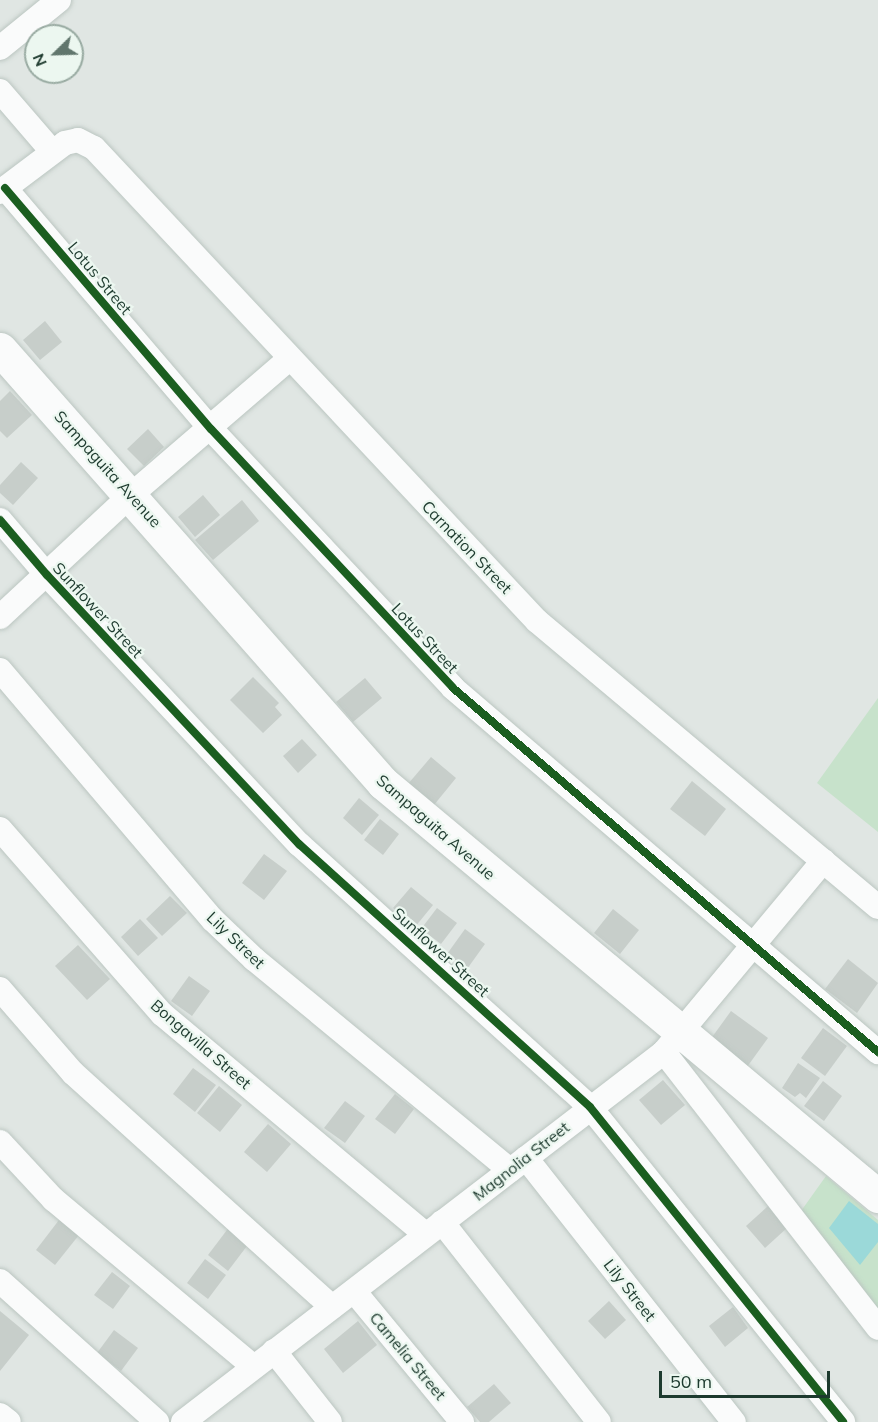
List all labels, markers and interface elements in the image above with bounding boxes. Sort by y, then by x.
north arrow [24,24,84,84]
text: N [28,51,51,70]
street label: Lotus Street [64,238,136,318]
street label: Sampaguita Avenue [50,407,166,531]
street label: Carnation Street [418,497,516,597]
street label: Sunflower Street [49,558,147,662]
street label: Lotus Street [388,599,462,677]
street label: Sampaguita Avenue [373,770,499,884]
street label: Sunflower Street [389,904,493,1000]
street label: Lily Street [203,908,269,972]
street label: Bongavilla Street [147,995,255,1093]
street label: Magnolia Street [469,1117,573,1205]
street label: Lily Street [600,1255,660,1325]
street label: Camelia Street [366,1308,450,1404]
scale bar [662,1359,833,1397]
text: 50 m [670,1370,712,1393]

